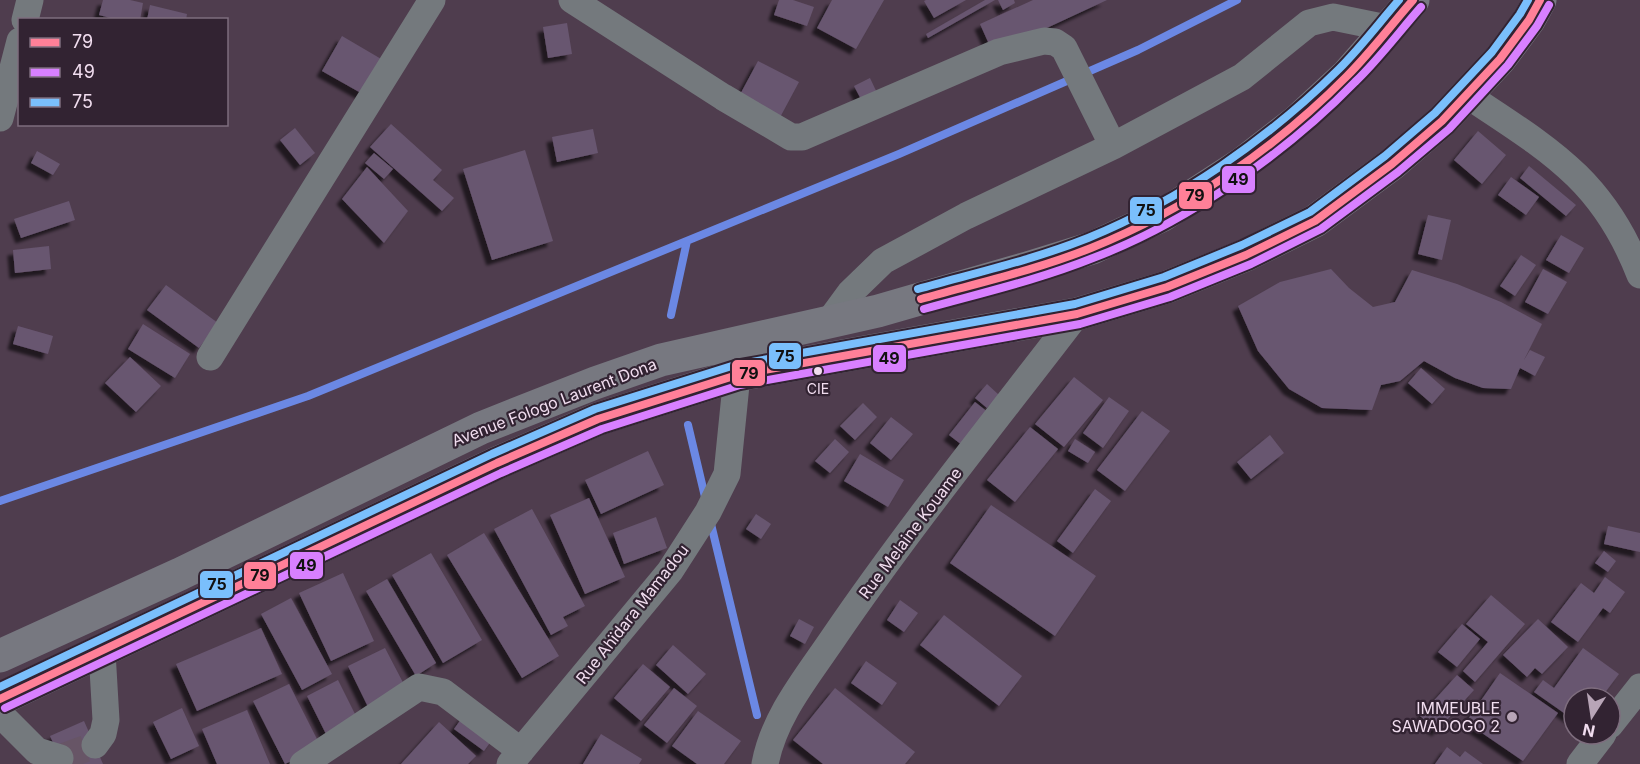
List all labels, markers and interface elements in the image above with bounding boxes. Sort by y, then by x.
legend [18,18,228,126]
text: 79 [72,31,93,52]
text: 49 [72,61,95,82]
text: 75 [72,91,93,112]
line badge: 49 [1221,165,1256,194]
text: 49 [1227,169,1249,189]
line badge: 79 [1178,181,1213,210]
text: 79 [1185,185,1205,205]
line badge: 75 [1129,196,1163,225]
text: 75 [1136,200,1156,220]
line badge: 75 [768,342,802,370]
line badge: 49 [872,344,907,373]
text: 75 [775,346,795,366]
text: 49 [878,348,900,368]
street label: Avenue Fologo Laurent Dona [449,354,659,450]
line badge: 79 [731,359,766,387]
text: 79 [739,363,759,383]
marker: CIE [812,365,824,377]
place label: CIE [807,380,829,397]
street label: Rue Melaine Kouame [854,464,966,602]
street label: Rue Ahïdara Mamadou [571,540,693,688]
line badge: 49 [289,551,324,580]
text: 49 [295,555,317,575]
line badge: 79 [243,561,277,590]
text: 79 [250,565,270,585]
line badge: 75 [199,570,234,599]
text: 75 [207,574,227,594]
north arrow [1562,686,1622,746]
place label: IMMEUBLE SAWADOGO 2 [1391,698,1500,736]
marker: IMMEUBLE SAWADOGO 2 [1505,710,1519,724]
text: N [1581,720,1597,742]

